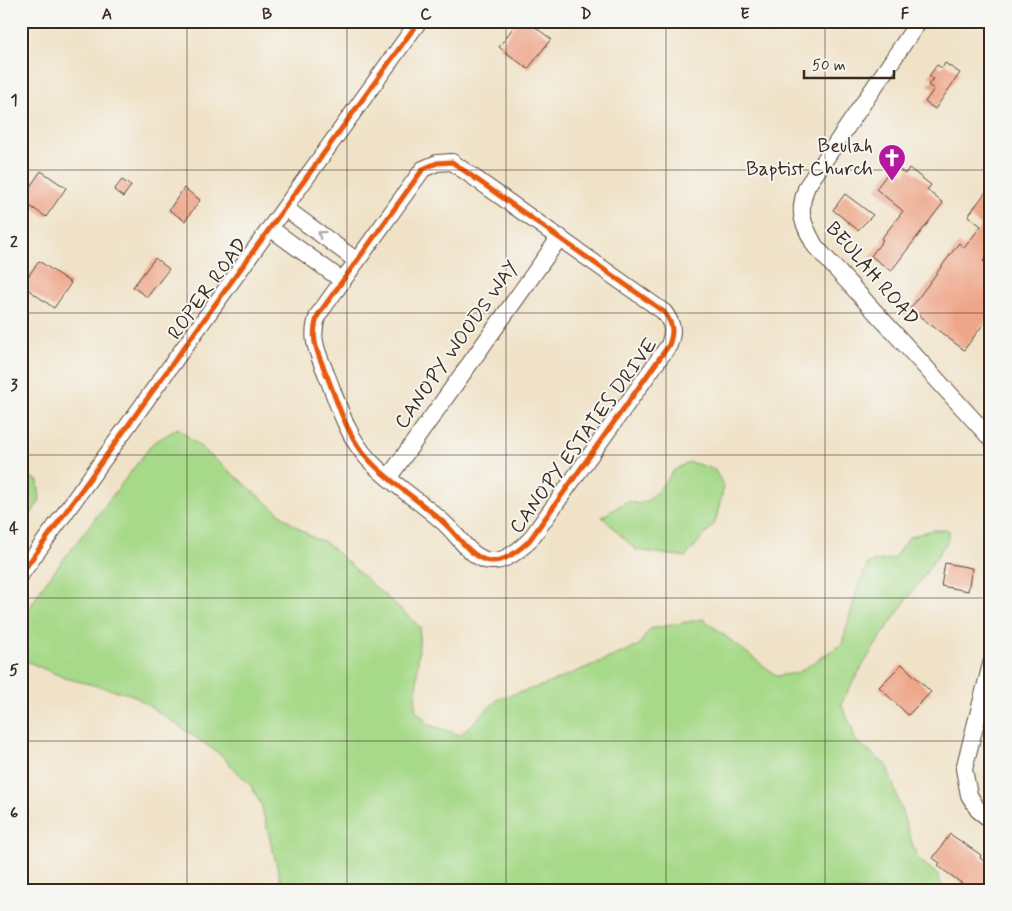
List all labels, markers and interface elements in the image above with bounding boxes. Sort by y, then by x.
text: A [102,4,112,25]
text: B [262,4,272,25]
text: C [420,4,432,25]
text: D [580,4,592,25]
text: E [740,4,750,25]
text: F [901,4,910,25]
scale bar [804,48,894,80]
text: 50 m [812,56,846,76]
text: 1 [10,90,18,111]
place label: Beulah Baptist Church [746,133,873,183]
church icon: Beulah Baptist Church [877,143,907,182]
street label: BEULAH ROAD [819,216,925,332]
one-way arrow [317,231,327,240]
text: 2 [10,232,18,253]
street label: ROPER ROAD [162,233,254,345]
street label: CANOPY WOODS WAY [389,255,525,435]
street label: CANOPY ESTATES DRIVE [504,333,664,539]
text: 3 [10,375,18,396]
text: 4 [9,518,19,539]
text: 5 [9,660,19,681]
text: 6 [10,803,18,824]

